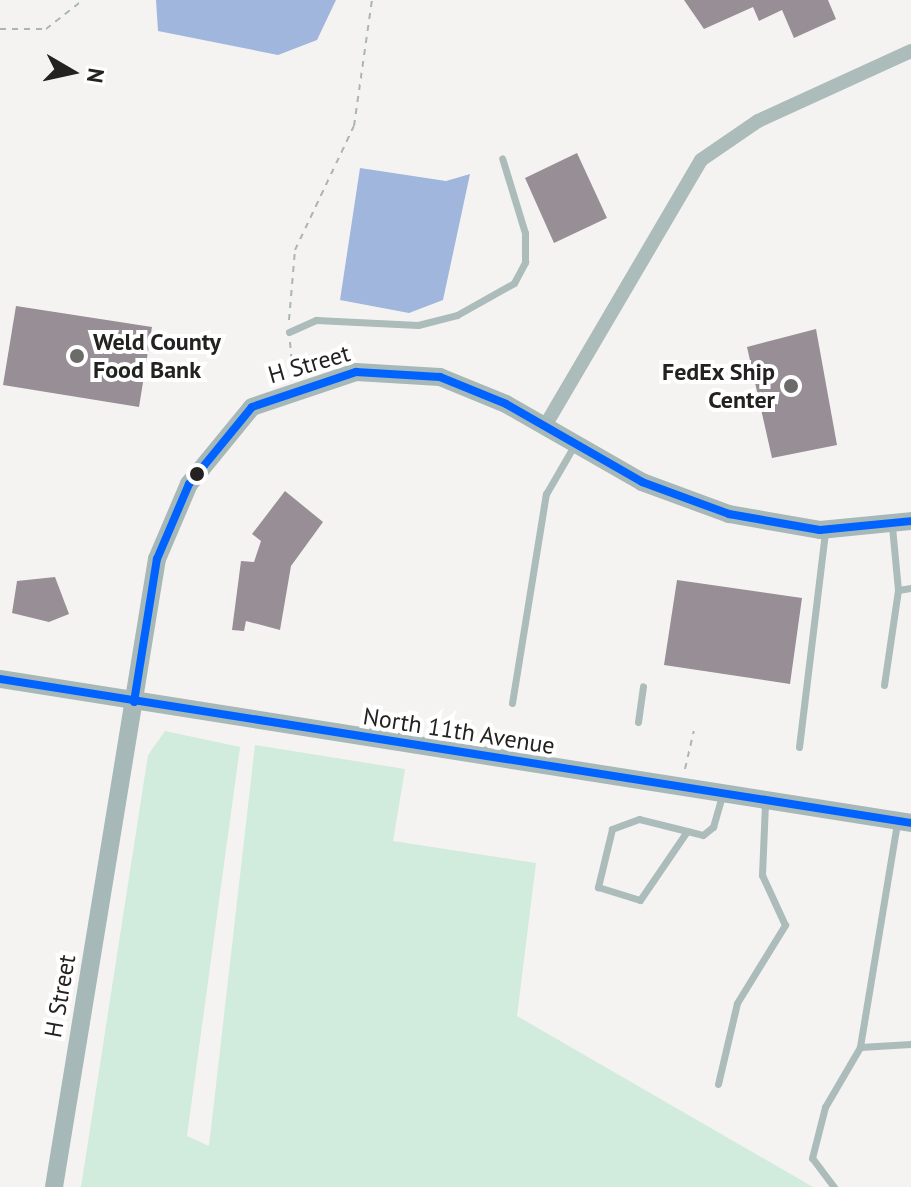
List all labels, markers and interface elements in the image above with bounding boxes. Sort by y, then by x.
north arrow [32,32,112,112]
text: N [81,66,111,85]
place label: Weld County Food Bank [93,328,221,384]
street label: H Street [265,339,353,389]
marker: Weld County Food Bank [68,347,86,365]
place label: FedEx Ship Center [661,358,775,414]
marker: FedEx Ship Center [782,377,800,395]
unlabelled marker [189,466,205,482]
street label: North 11th Avenue [361,702,557,760]
street label: H Street [39,952,81,1040]

